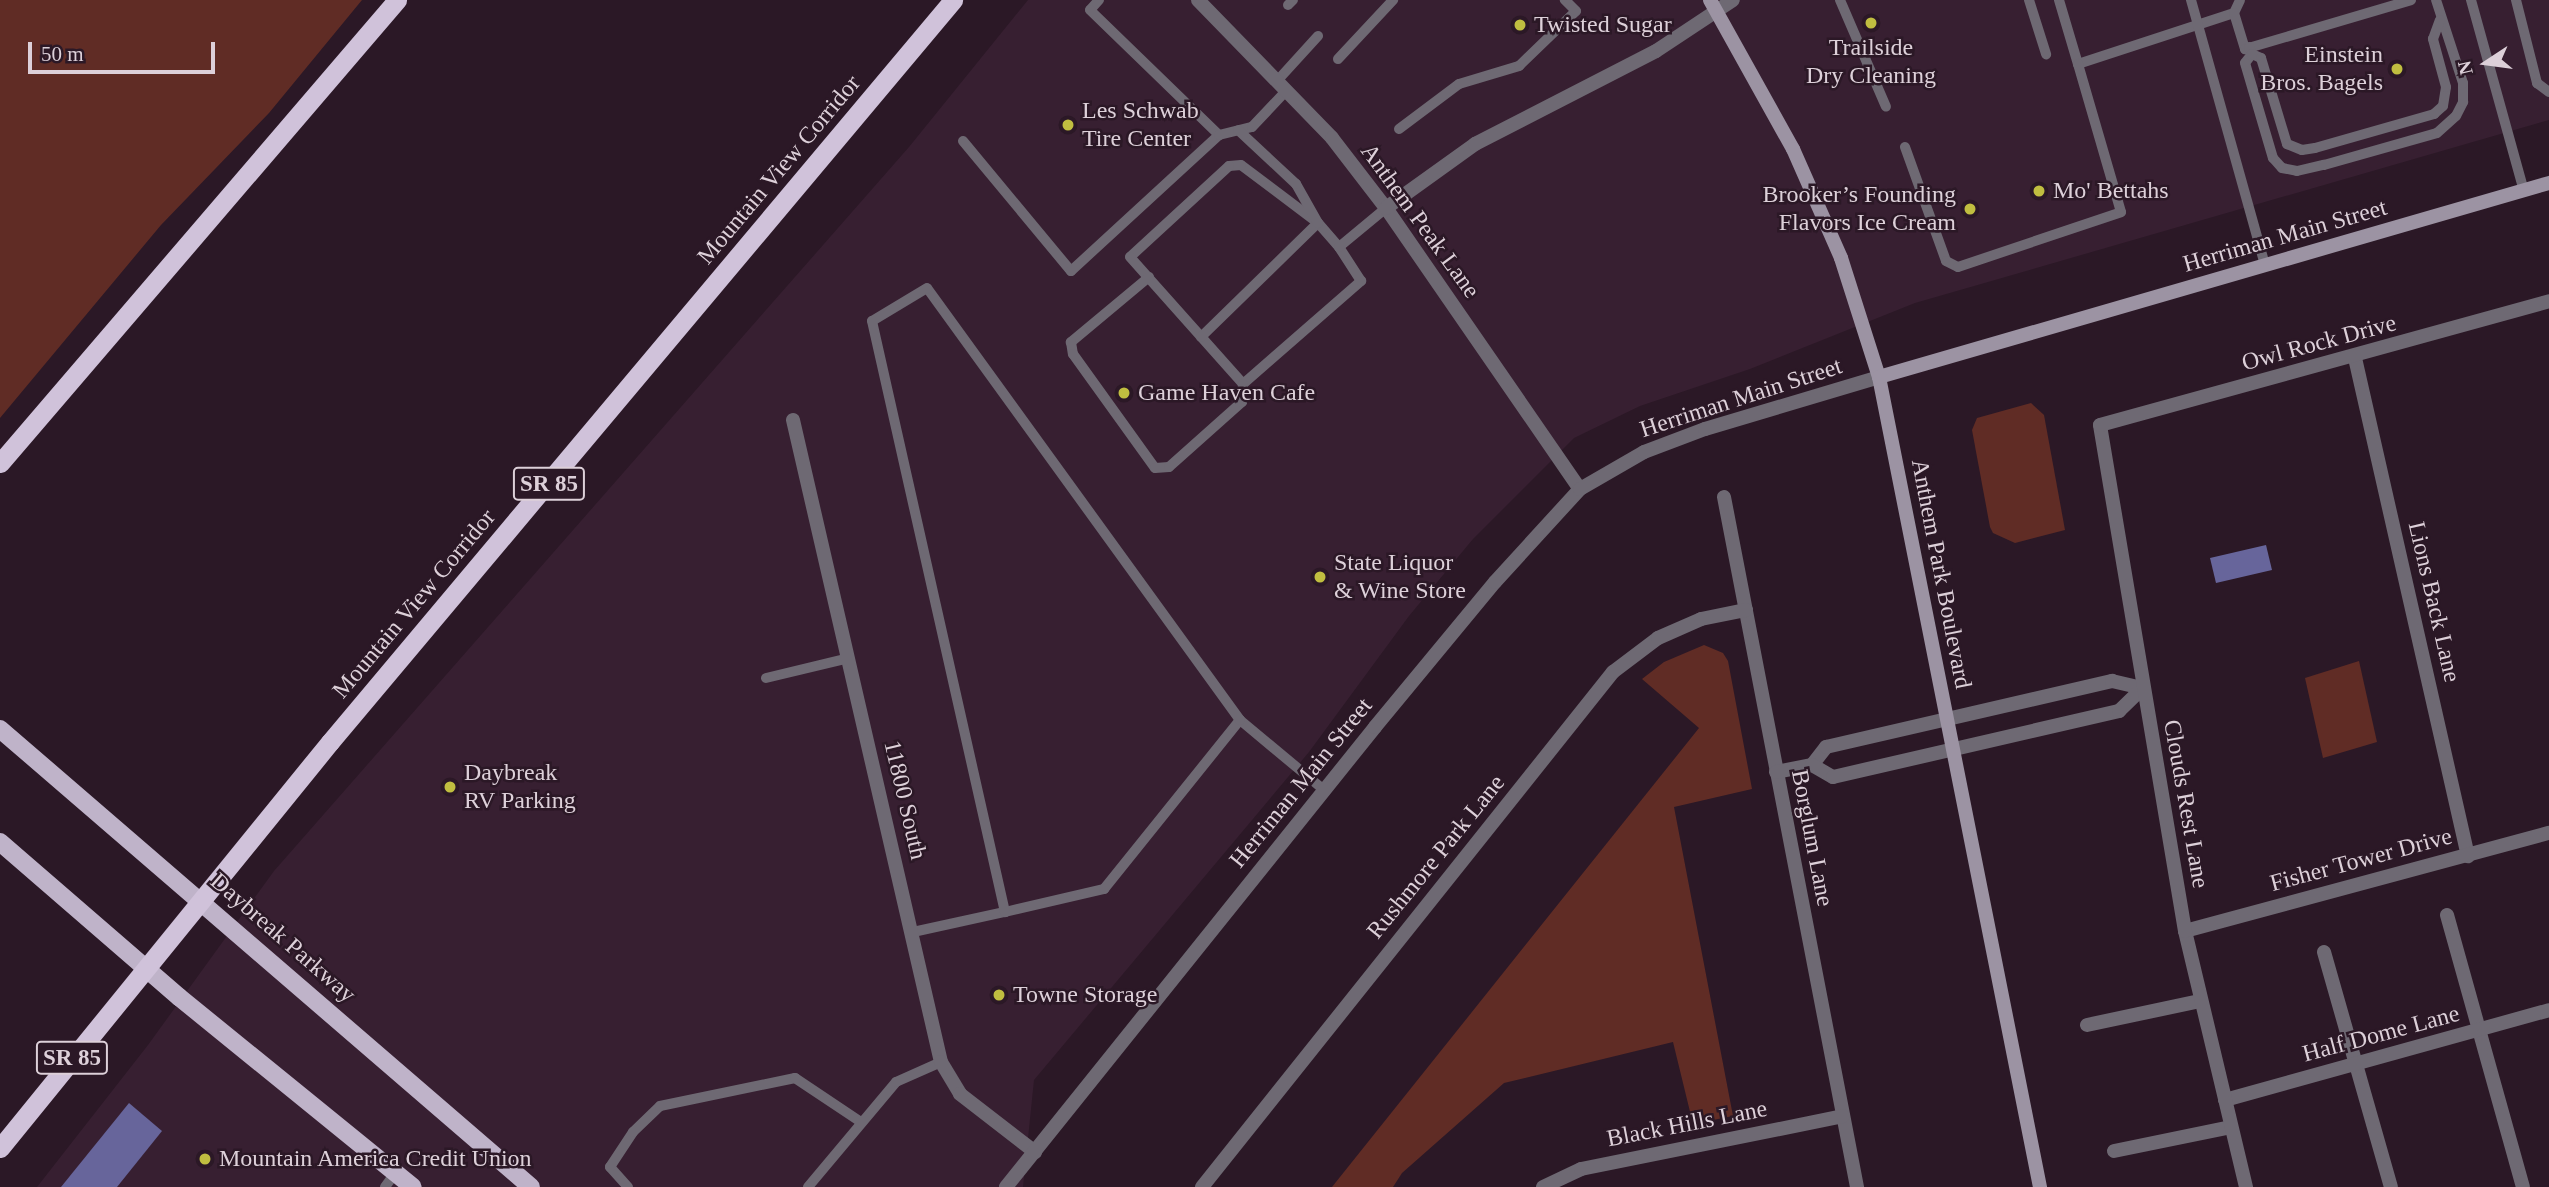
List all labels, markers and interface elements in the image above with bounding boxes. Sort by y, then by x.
place label: Twisted Sugar [1534,11,1672,39]
marker: Trailside Dry Cleaning [1863,15,1879,31]
marker: Twisted Sugar [1512,17,1528,33]
scale bar [32,28,219,72]
north arrow [2451,28,2521,98]
place label: Trailside Dry Cleaning [1806,34,1936,90]
place label: Einstein Bros. Bagels [2260,41,2383,97]
text: 50 m [41,42,84,66]
text: N [2453,59,2477,77]
marker: Einstein Bros. Bagels [2389,61,2405,77]
street label: Mountain View Corridor [691,69,867,271]
place label: Les Schwab Tire Center [1082,97,1199,153]
marker: Les Schwab Tire Center [1060,117,1076,133]
street label: Anthem Peak Lane [1354,138,1486,304]
place label: Mo' Bettahs [2053,177,2169,205]
place label: Brooker’s Founding Flavors Ice Cream [1762,181,1956,237]
marker: Mo' Bettahs [2031,183,2047,199]
street label: Herriman Main Street [2180,193,2390,279]
marker: Brooker’s Founding Flavors Ice Cream [1962,201,1978,217]
street label: Owl Rock Drive [2239,309,2399,377]
street label: Herriman Main Street [1636,352,1846,444]
place label: Game Haven Cafe [1138,379,1315,407]
marker: Game Haven Cafe [1116,385,1132,401]
street label: Anthem Park Boulevard [1905,457,1977,691]
road number: SR 85 [512,464,586,504]
street label: Mountain View Corridor [326,503,502,705]
street label: Lions Back Lane [2402,519,2466,685]
place label: State Liquor & Wine Store [1334,549,1466,605]
marker: State Liquor & Wine Store [1312,569,1328,585]
street label: Herriman Main Street [1224,692,1378,874]
street label: Clouds Rest Lane [2157,717,2215,891]
street label: 11800 South [877,738,933,862]
place label: Daybreak RV Parking [464,759,576,815]
street label: Borglum Lane [1785,767,1839,909]
street label: Rushmore Park Lane [1361,769,1511,945]
marker: Daybreak RV Parking [442,779,458,795]
street label: Fisher Tower Drive [2267,822,2455,898]
street label: Daybreak Parkway [204,867,362,1009]
place label: Towne Storage [1013,981,1157,1009]
marker: Towne Storage [991,987,1007,1003]
street label: Half Dome Lane [2299,999,2463,1069]
road number: SR 85 [35,1038,109,1078]
street label: Black Hills Lane [1604,1094,1770,1154]
place label: Mountain America Credit Union [219,1145,533,1173]
marker: Mountain America Credit Union [197,1151,213,1167]

